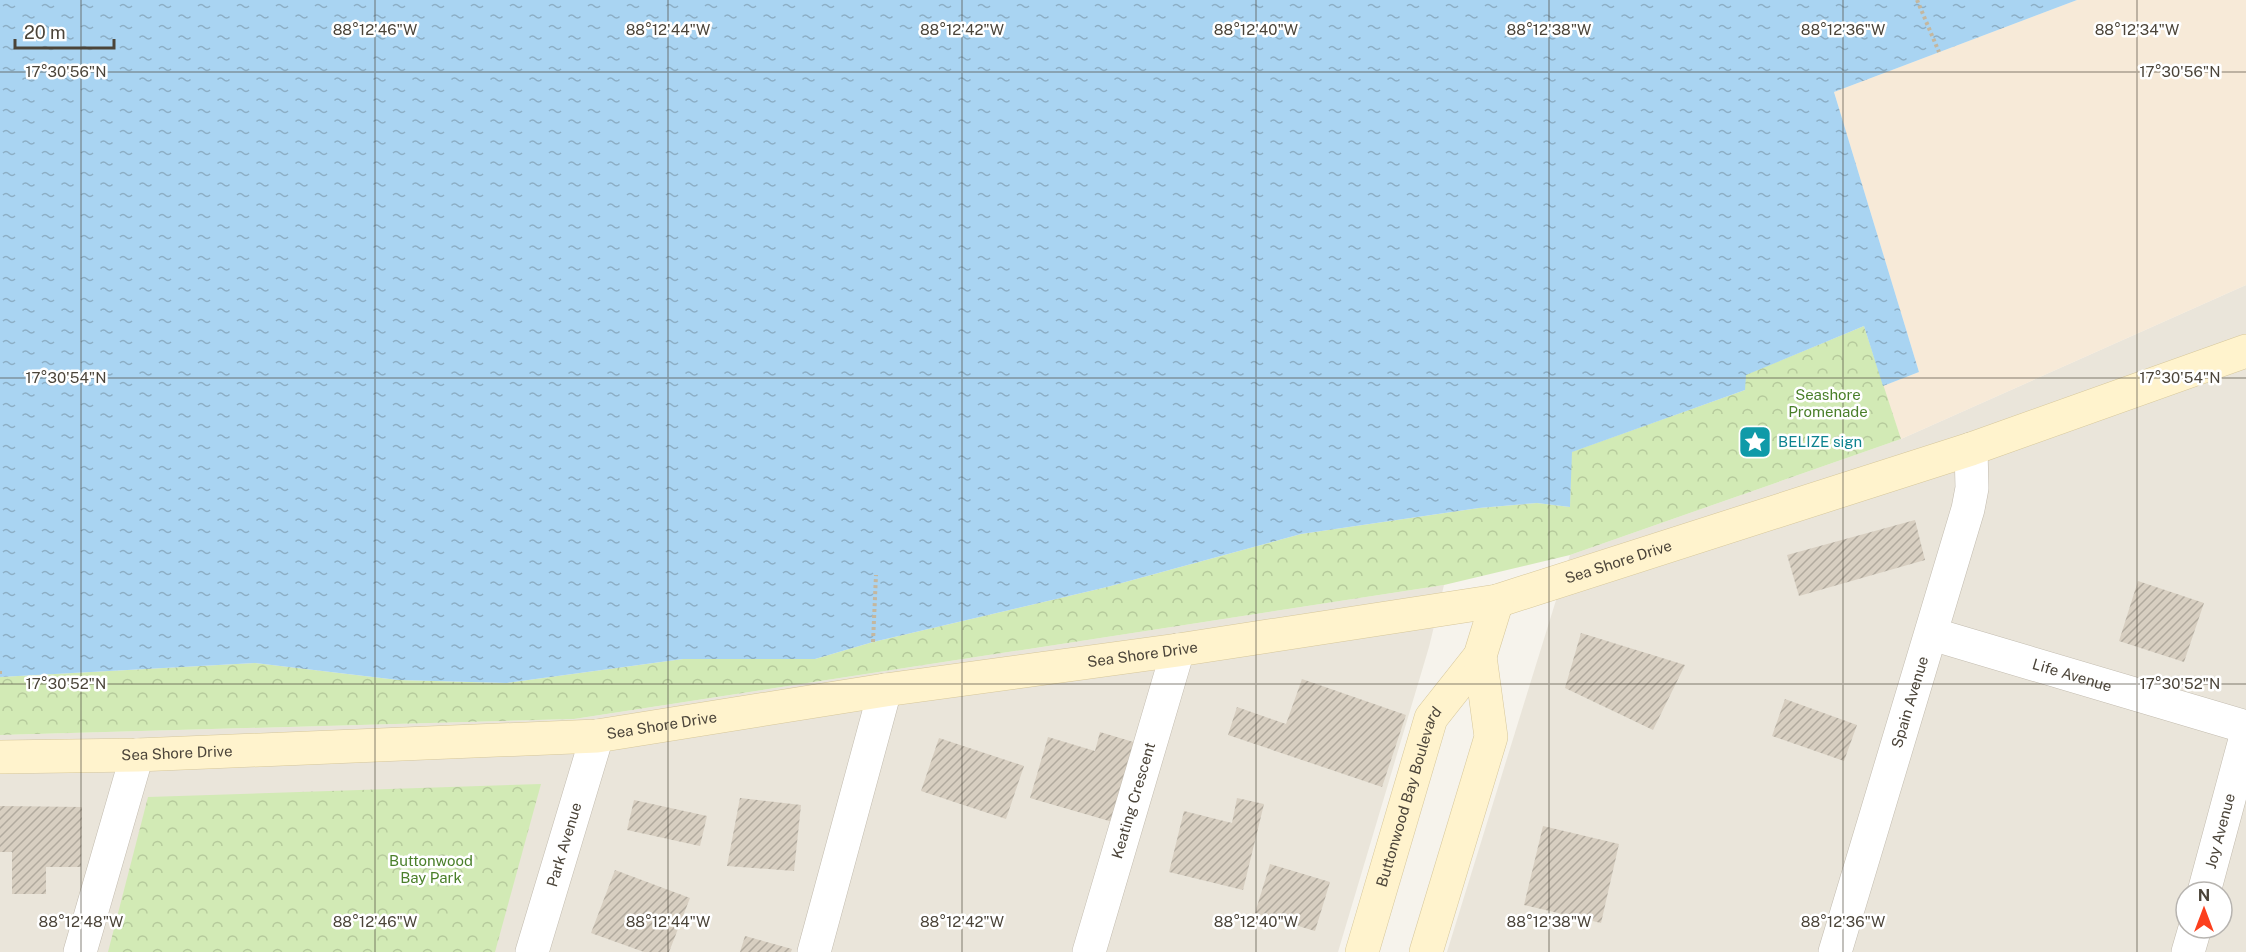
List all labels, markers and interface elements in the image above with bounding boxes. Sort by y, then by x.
scale bar [15,12,114,50]
text: 88°12'46"W [333,21,417,38]
text: 88°12'44"W [626,21,710,38]
text: 88°12'42"W [920,21,1004,38]
text: 88°12'40"W [1214,21,1298,38]
text: 88°12'38"W [1507,21,1591,38]
text: 88°12'36"W [1801,21,1885,38]
text: 88°12'34"W [2095,21,2179,38]
text: 20 m [24,22,66,43]
text: 17°30'56"N [26,63,106,80]
text: 17°30'56"N [2140,63,2220,80]
text: 17°30'54"N [25,369,107,386]
text: 17°30'54"N [2139,369,2221,386]
park label: Seashore Promenade [1788,386,1868,420]
place icon: BELIZE sign [1737,424,1773,460]
place label: BELIZE sign [1778,433,1862,450]
street label: Sea Shore Drive [1563,536,1674,587]
street label: Sea Shore Drive [1086,638,1199,670]
street label: Spain Avenue [1888,654,1931,750]
street label: Life Avenue [2030,655,2114,695]
text: 17°30'52"N [26,675,106,692]
text: 17°30'52"N [2140,675,2220,692]
street label: Buttonwood Bay Boulevard [1373,703,1445,889]
street label: Sea Shore Drive [605,708,718,742]
street label: Keating Crescent [1108,740,1158,860]
street label: Sea Shore Drive [121,742,233,763]
street label: Joy Avenue [2202,791,2238,871]
street label: Park Avenue [543,800,585,889]
park label: Buttonwood Bay Park [389,852,473,886]
north arrow [2174,880,2234,940]
text: N [2198,886,2210,905]
text: 88°12'48"W [39,913,123,930]
text: 88°12'46"W [333,913,417,930]
text: 88°12'44"W [626,913,710,930]
text: 88°12'42"W [920,913,1004,930]
text: 88°12'40"W [1214,913,1298,930]
text: 88°12'38"W [1507,913,1591,930]
text: 88°12'36"W [1801,913,1885,930]

